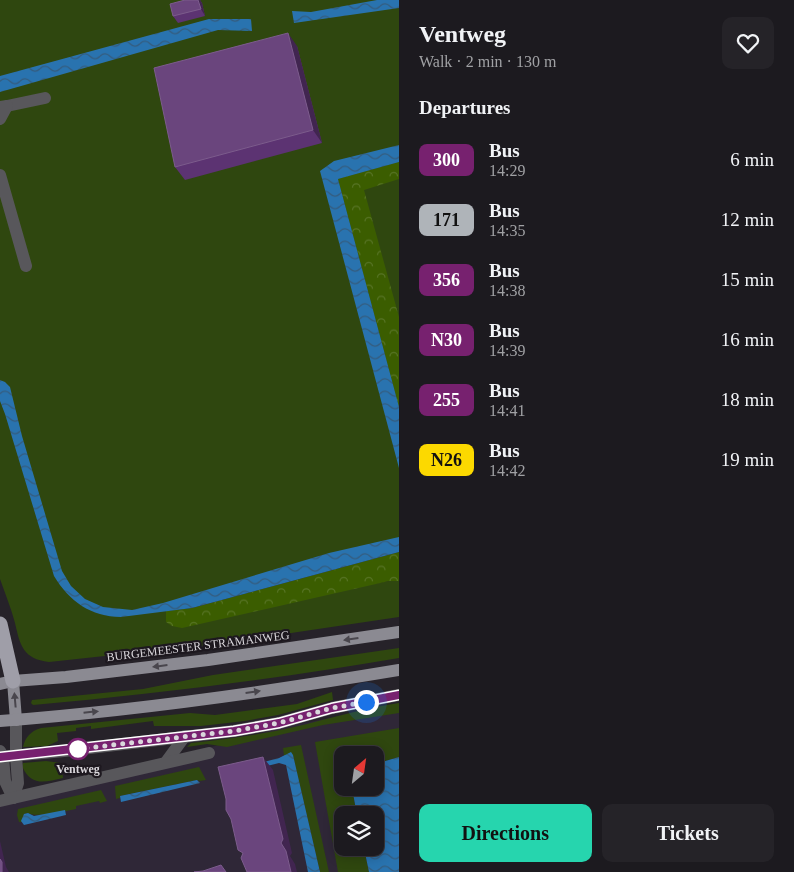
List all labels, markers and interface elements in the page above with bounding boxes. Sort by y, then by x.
button: heart [722,17,774,69]
text: Ventweg [419,21,506,47]
text: Walk · 2 min · 130 m [419,53,556,70]
text: Departures [419,97,510,118]
text: Bus [489,140,520,161]
text: 6 min [730,149,774,170]
text: 300 [433,150,460,170]
text: 14:29 [489,162,525,179]
text: Bus [489,200,520,221]
text: 12 min [721,209,774,230]
text: 171 [433,210,460,230]
text: 14:35 [489,222,525,239]
text: Bus [489,260,520,281]
text: 15 min [721,269,774,290]
text: 356 [433,270,460,290]
text: 14:38 [489,282,525,299]
text: Bus [489,320,520,341]
text: 16 min [721,329,774,350]
text: N30 [431,330,462,350]
text: 14:39 [489,342,525,359]
text: Bus [489,380,520,401]
text: 18 min [721,389,774,410]
text: 255 [433,390,460,410]
text: 14:41 [489,402,525,419]
text: Bus [489,440,520,461]
text: 19 min [721,449,774,470]
text: N26 [431,450,462,470]
text: 14:42 [489,462,525,479]
street label: BURGEMEESTER STRAMANWEG [106,628,291,664]
one-way arrow [342,636,358,644]
one-way arrow [152,662,168,670]
one-way arrow [245,688,261,696]
your location [354,690,379,715]
one-way arrow [10,692,18,708]
one-way arrow [84,708,100,716]
marker: Ventweg [67,738,89,760]
north arrow [334,746,384,796]
map controls [334,746,384,856]
place label: Ventweg [56,762,100,776]
button: Directions [419,804,592,862]
button: Tickets [602,804,774,862]
button: layers [334,806,384,856]

